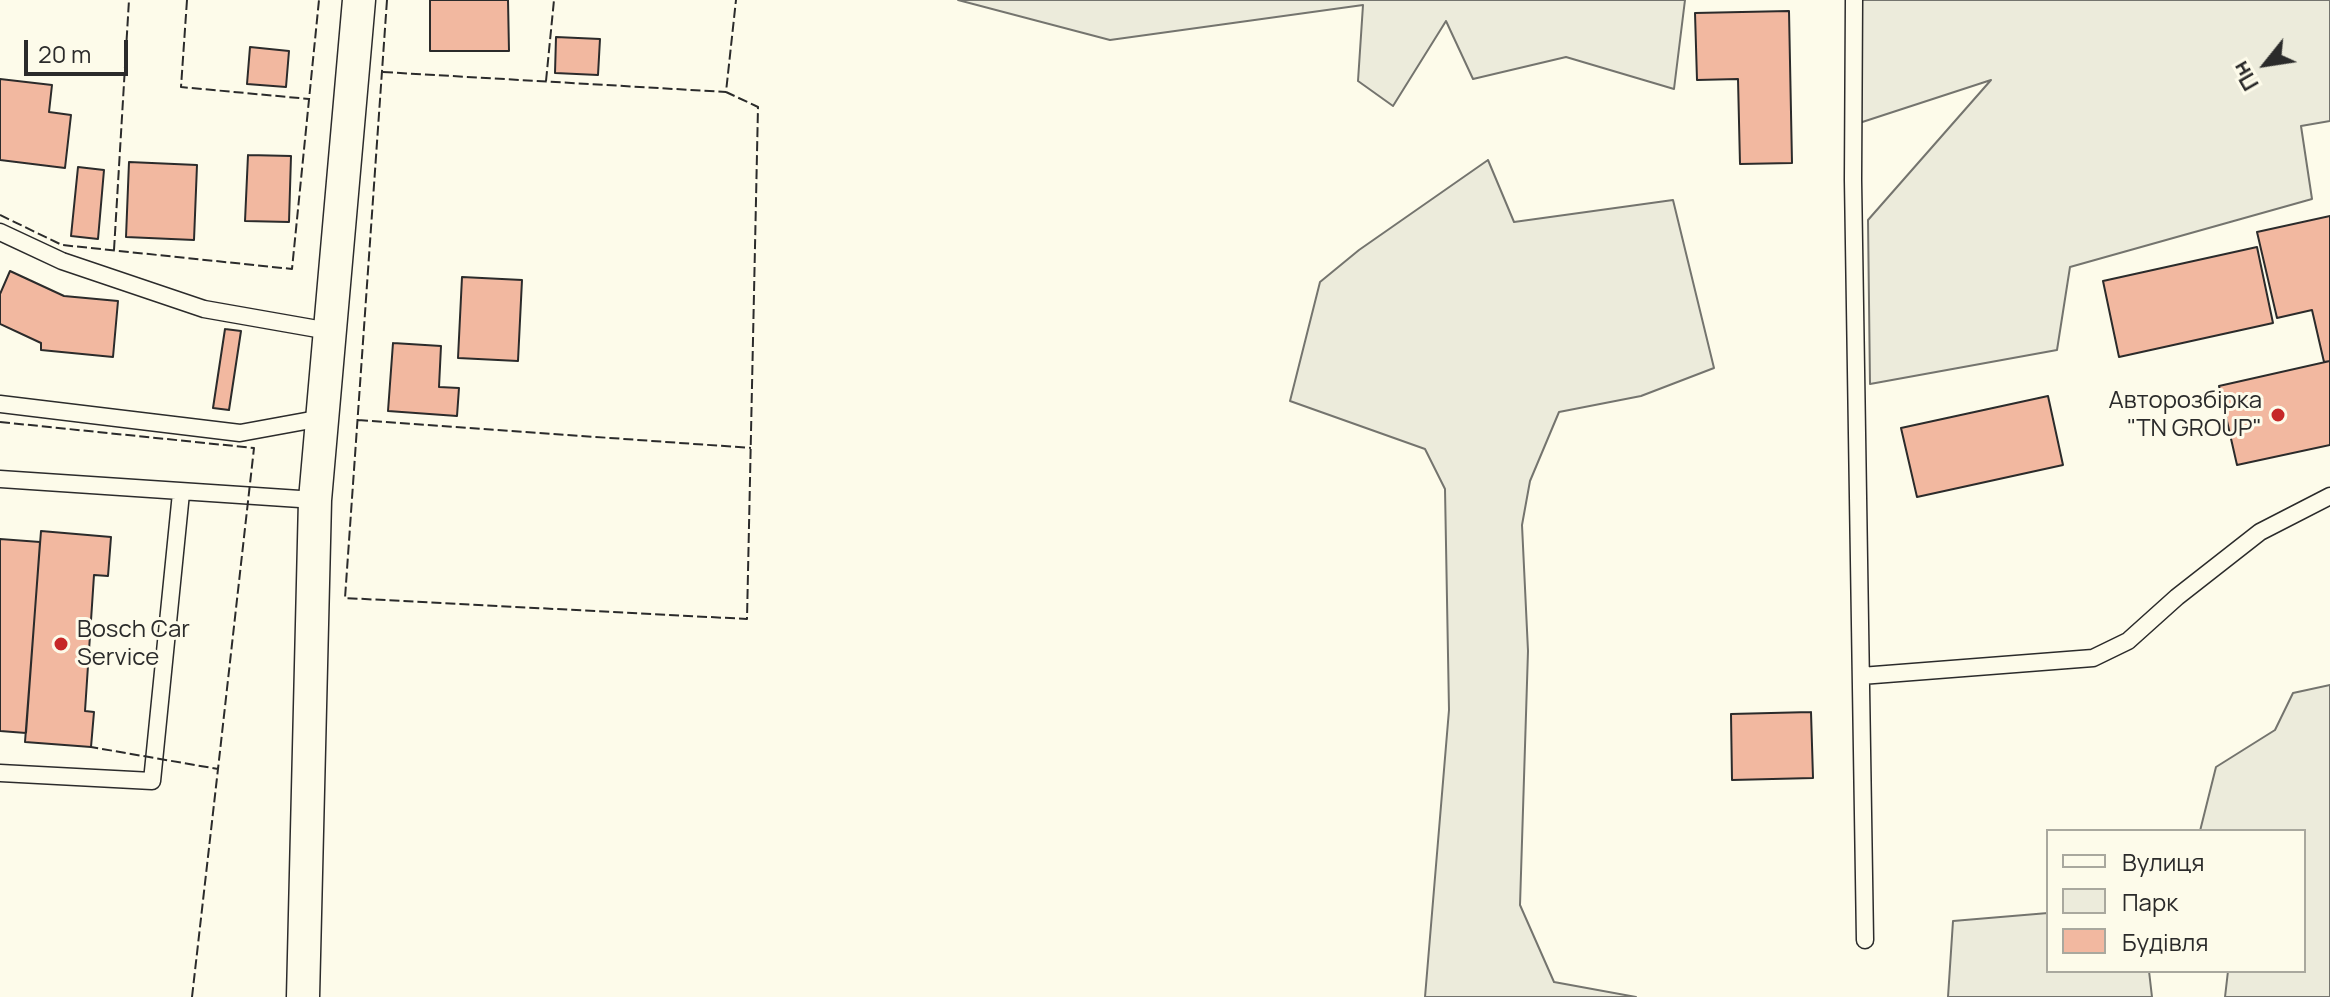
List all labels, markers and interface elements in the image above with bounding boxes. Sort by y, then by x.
scale bar [28,24,132,74]
north arrow [2226,24,2306,104]
text: 20 m [38,37,91,70]
text: Пн [2225,56,2266,96]
place label: Авторозбірка "TN GROUP" [2108,387,2262,443]
marker: Авторозбірка "TN GROUP" [2269,406,2287,424]
place label: Bosch Car Service [77,616,190,672]
marker: Bosch Car Service [52,635,70,653]
legend [2046,829,2306,973]
text: Вулиця [2122,845,2204,878]
text: Парк [2122,885,2178,918]
text: Будівля [2122,925,2209,958]

